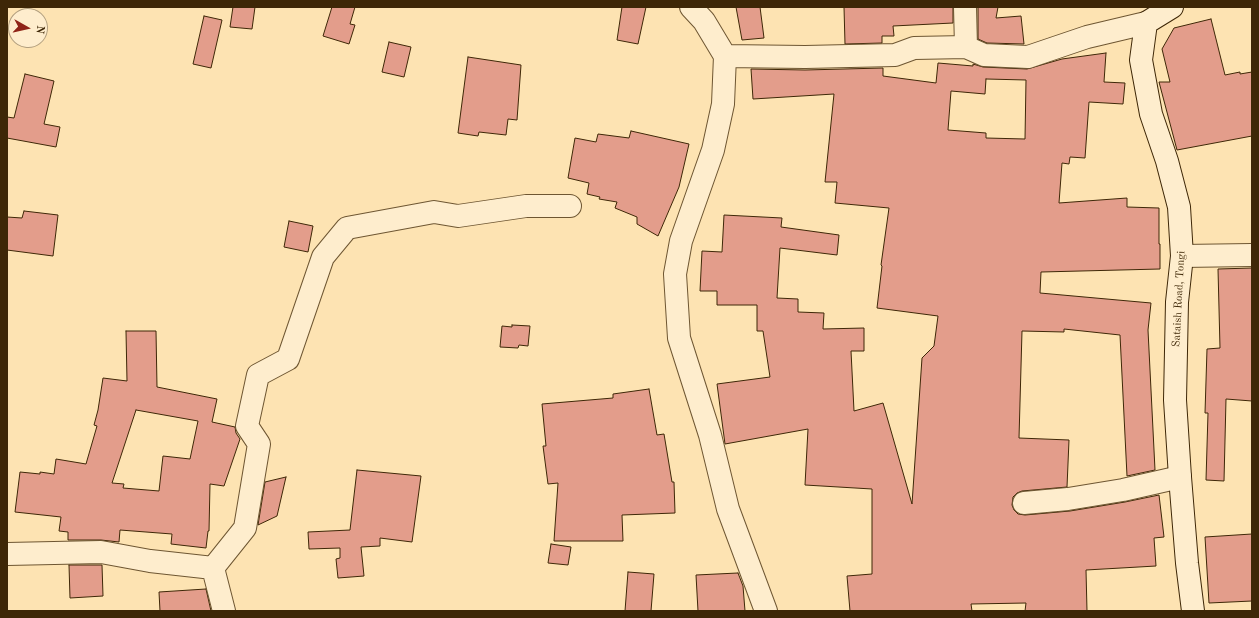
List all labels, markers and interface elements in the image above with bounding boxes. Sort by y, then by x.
north arrow [8,8,48,48]
text: N [33,25,45,35]
street label: Sataish Road, Tongi [1170,251,1188,347]

